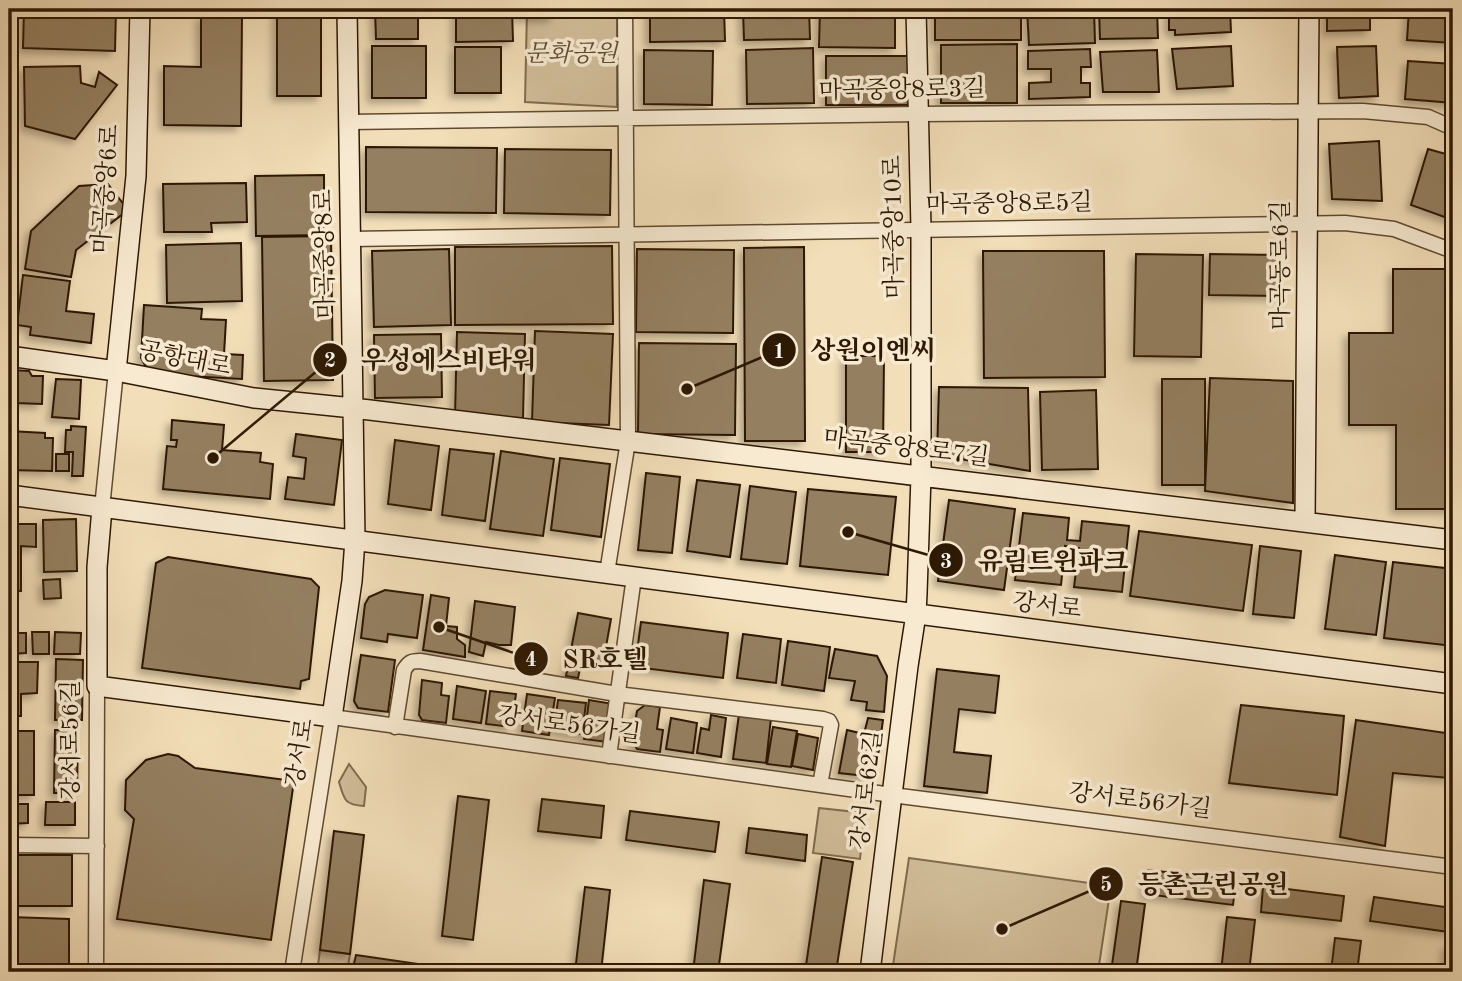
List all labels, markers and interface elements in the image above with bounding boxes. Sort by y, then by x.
park label: 문화공원 [525,40,619,67]
street label: 마곡중앙8로3길 [818,76,986,104]
street label: 마곡중앙6로 [89,123,123,255]
street label: 마곡중앙10로 [880,155,908,299]
street label: 마곡중앙8로 [311,189,339,319]
street label: 마곡중앙8로5길 [925,190,1093,218]
street label: 마곡동로6길 [1268,200,1294,330]
callout: 상원이엔씨 [762,327,950,374]
callout: 우성에스비타워 [313,336,551,383]
text: 상원이엔씨 [810,336,936,365]
street label: 공항대로 [137,337,233,381]
text: 1 [773,342,785,363]
text: 우성에스비타워 [361,346,537,375]
text: 2 [324,351,336,372]
street label: 마곡중앙8로7길 [822,425,991,471]
callout: 유림트윈파크 [928,537,1142,584]
text: 유림트윈파크 [978,547,1128,576]
text: 3 [940,552,952,573]
street label: 강서로 [1011,589,1083,623]
callout: SR호텔 [514,635,662,682]
text: SR호텔 [562,645,648,674]
text: 4 [525,650,537,671]
street label: 강서로56길 [58,680,84,800]
street label: 강서로56가길 [496,702,642,748]
street label: 강서로 [282,716,318,789]
street label: 강서로62길 [847,728,887,851]
street label: 강서로56가길 [1067,779,1213,823]
callout: 등촌근린공원 [1089,860,1302,907]
text: 등촌근린공원 [1138,870,1288,899]
text: 5 [1100,875,1112,896]

